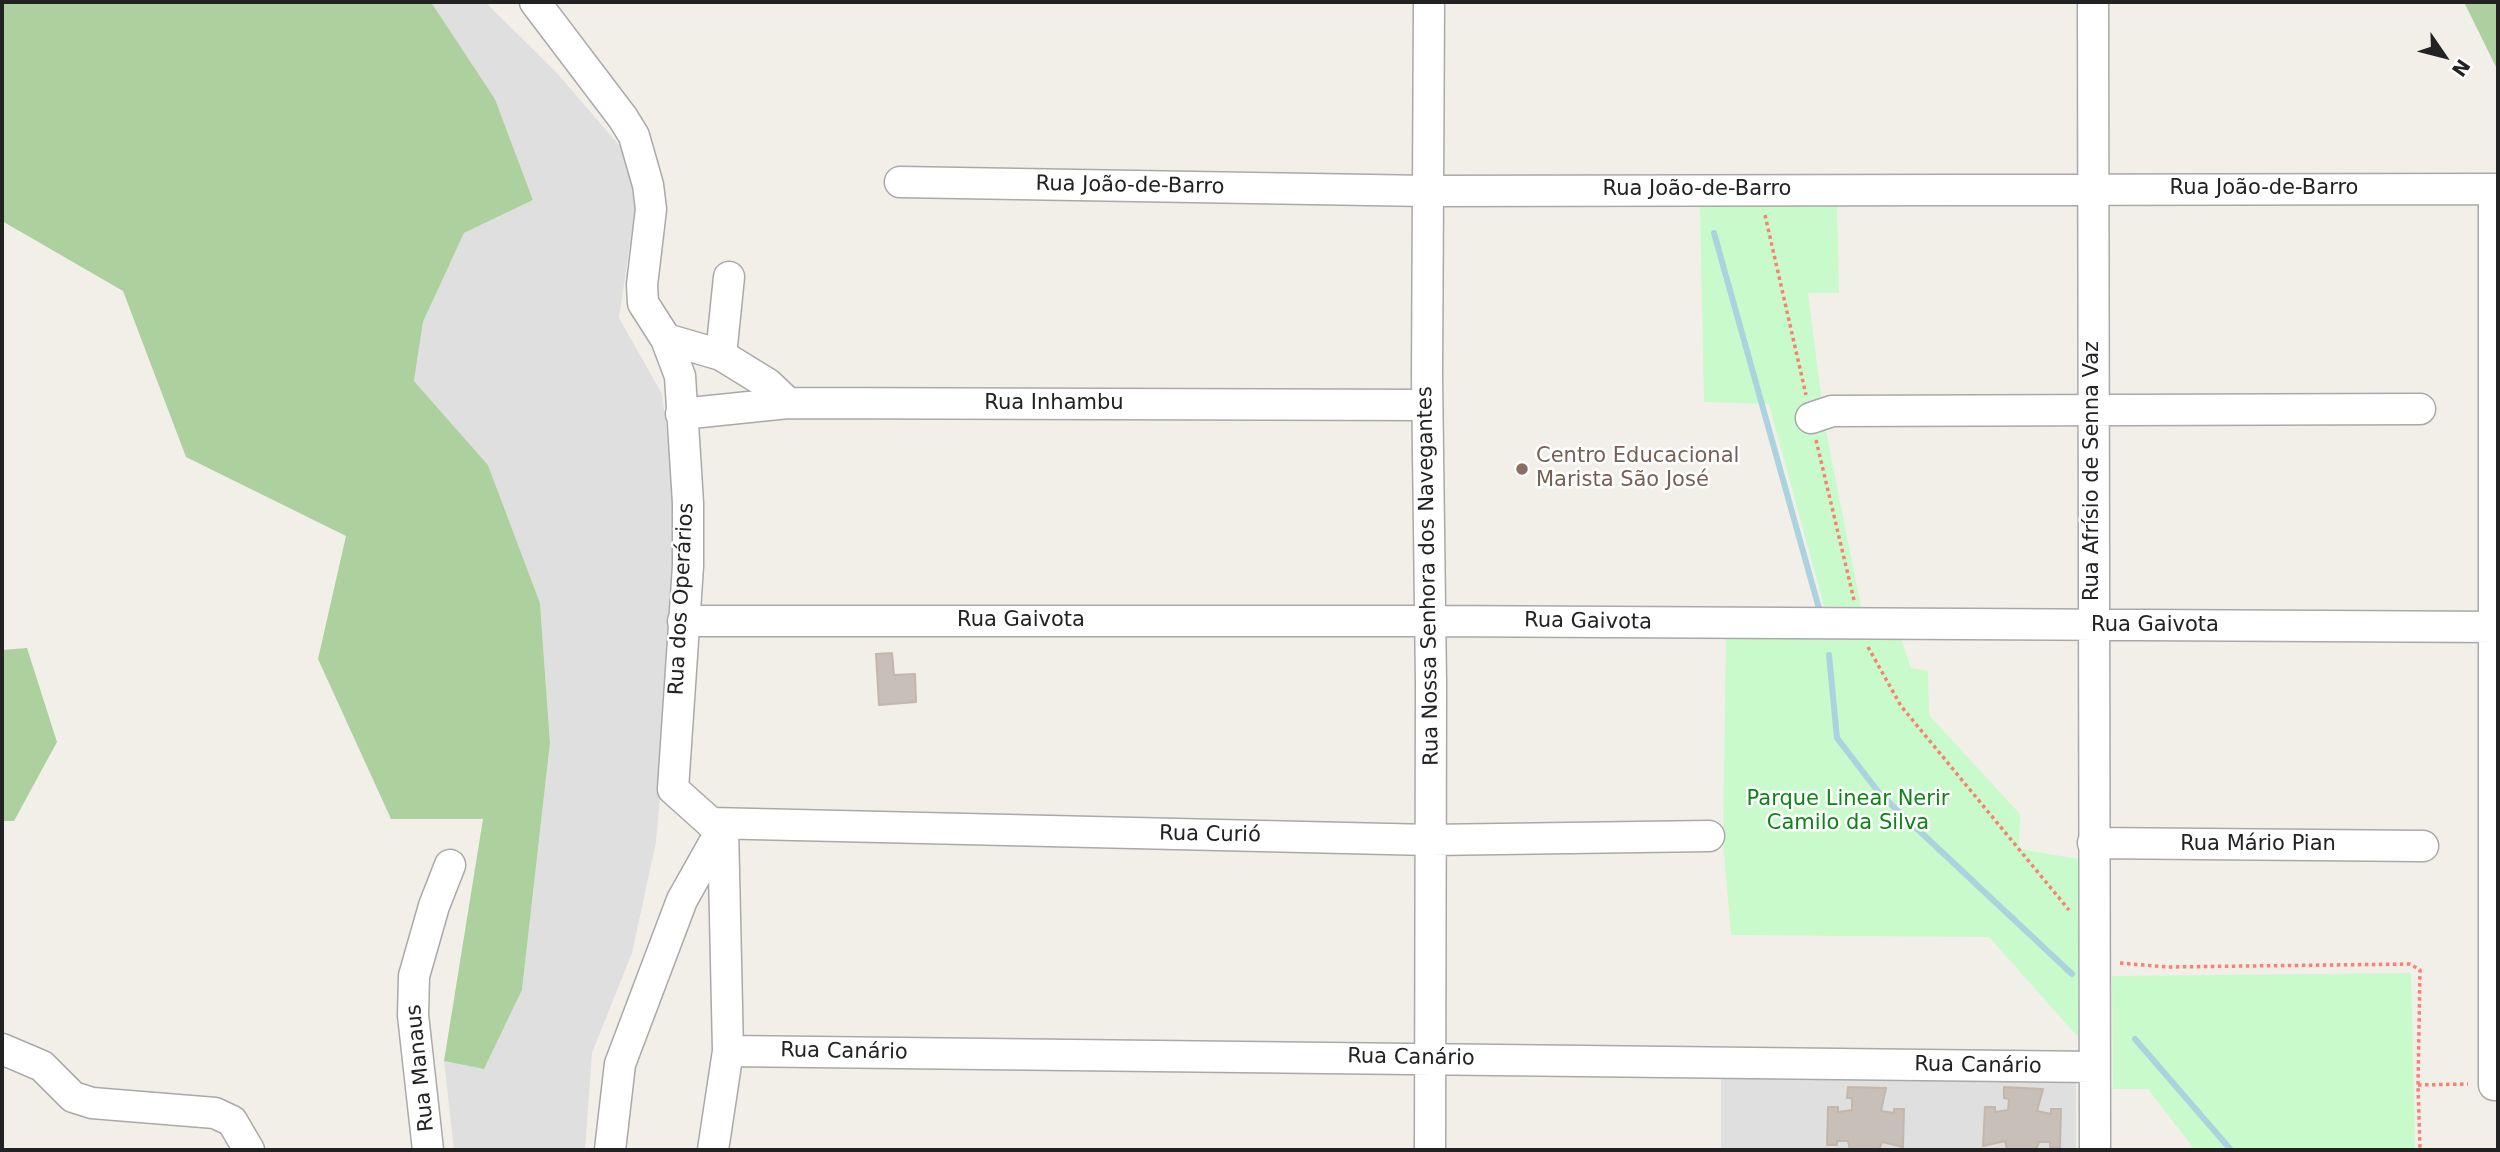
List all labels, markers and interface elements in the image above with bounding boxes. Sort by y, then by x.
north arrow [2409,21,2479,91]
text: N [2448,55,2475,81]
street label: Rua João-de-Barro [1035,172,1225,200]
street label: Rua João-de-Barro [2170,176,2358,202]
street label: Rua João-de-Barro [1603,177,1791,203]
street label: Rua Afrísio de Senna Vaz [2080,341,2106,601]
street label: Rua Nossa Senhora dos Navegantes [1413,386,1445,766]
street label: Rua Inhambu [984,391,1124,417]
place label: Centro Educacional Marista São José [1536,444,1739,494]
marker: Centro Educacional Marista São José [1514,461,1530,477]
street label: Rua dos Operários [664,502,700,696]
street label: Rua Gaivota [957,608,1085,634]
street label: Rua Gaivota [1524,608,1652,636]
street label: Rua Gaivota [2091,613,2219,639]
park label: Parque Linear Nerir Camilo da Silva [1747,787,1949,837]
street label: Rua Curió [1159,822,1261,848]
street label: Rua Mário Pian [2180,832,2336,858]
street label: Rua Manaus [402,1003,440,1133]
street label: Rua Canário [780,1038,908,1066]
street label: Rua Canário [1347,1044,1475,1072]
street label: Rua Canário [1914,1052,2042,1080]

